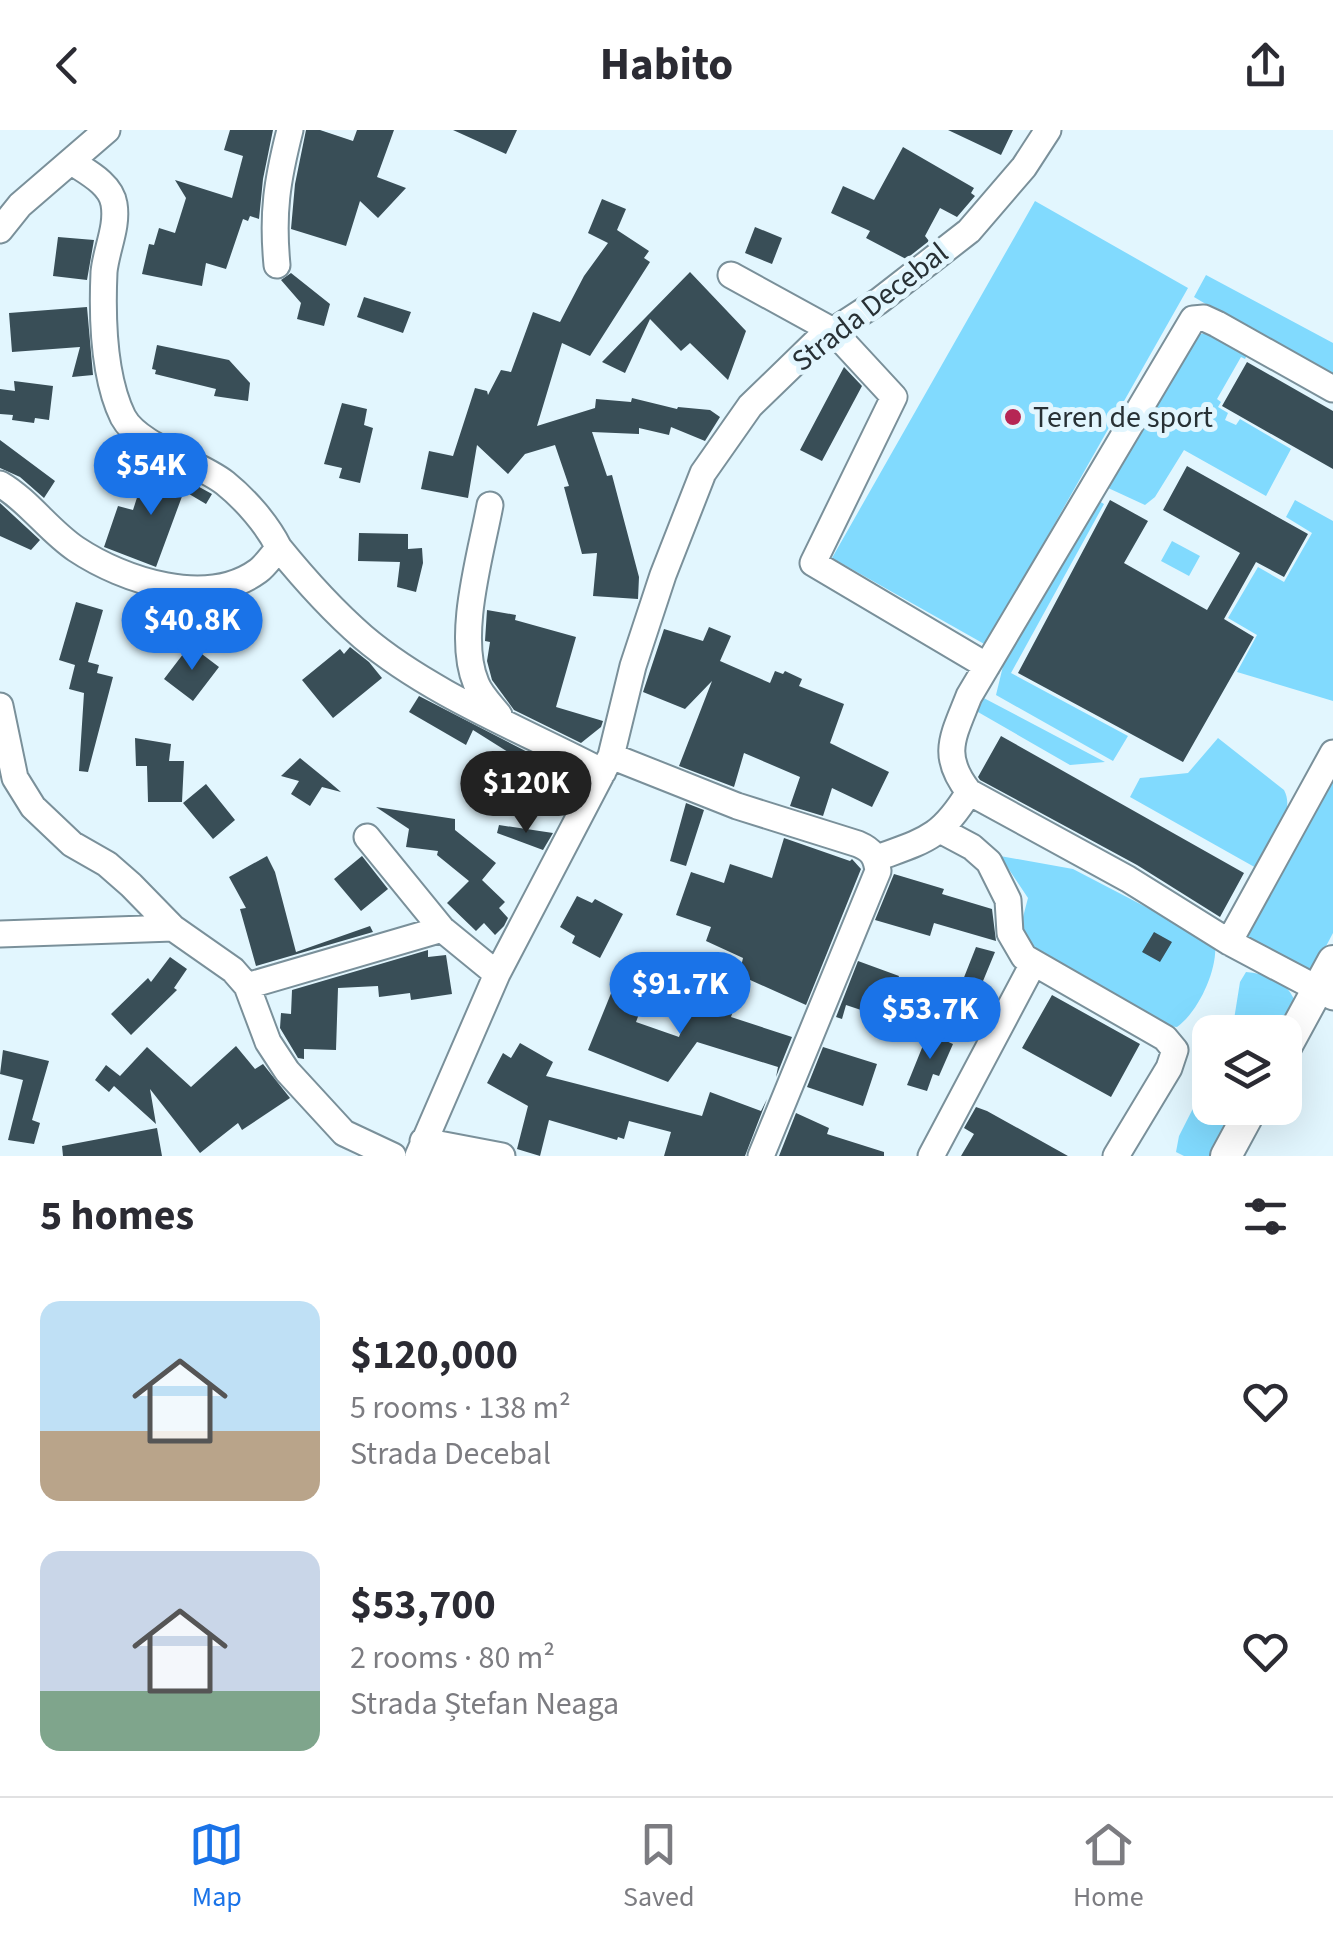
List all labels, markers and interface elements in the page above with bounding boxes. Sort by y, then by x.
text: Habito [600,33,733,97]
icon: back [40,38,95,93]
icon: share [1238,38,1293,93]
street label: Strada Decebal [783,232,957,382]
place label: Teren de sport [1033,396,1213,439]
marker: Teren de sport [1002,406,1024,428]
pin: $54K [92,433,210,518]
text: $54K [116,442,186,488]
pin: $40.8K [111,588,273,673]
text: $40.8K [144,597,240,643]
pin: $120K [456,751,596,836]
text: $120K [482,760,570,806]
pin: $91.7K [599,952,761,1037]
text: $91.7K [632,961,728,1007]
pin: $53.7K [849,977,1011,1062]
text: $53.7K [882,986,978,1032]
map controls [1192,1015,1302,1125]
button: layers [1192,1015,1302,1125]
text: 5 homes [40,1186,194,1246]
icon: filters [1238,1189,1293,1244]
text: $120,000 [350,1325,518,1385]
icon: home [120,1341,240,1461]
icon: heart [1238,1374,1293,1429]
text: 5 rooms · 138 m² [350,1385,571,1431]
text: Strada Decebal [350,1431,551,1477]
text: $53,700 [350,1575,496,1635]
icon: home [120,1591,240,1711]
icon: heart [1238,1624,1293,1679]
text: 2 rooms · 80 m² [350,1635,555,1681]
text: Strada Ștefan Neaga [350,1681,619,1727]
tab: Map [189,1817,244,1917]
tab: Saved [623,1817,694,1917]
tab: Home [1073,1817,1144,1917]

